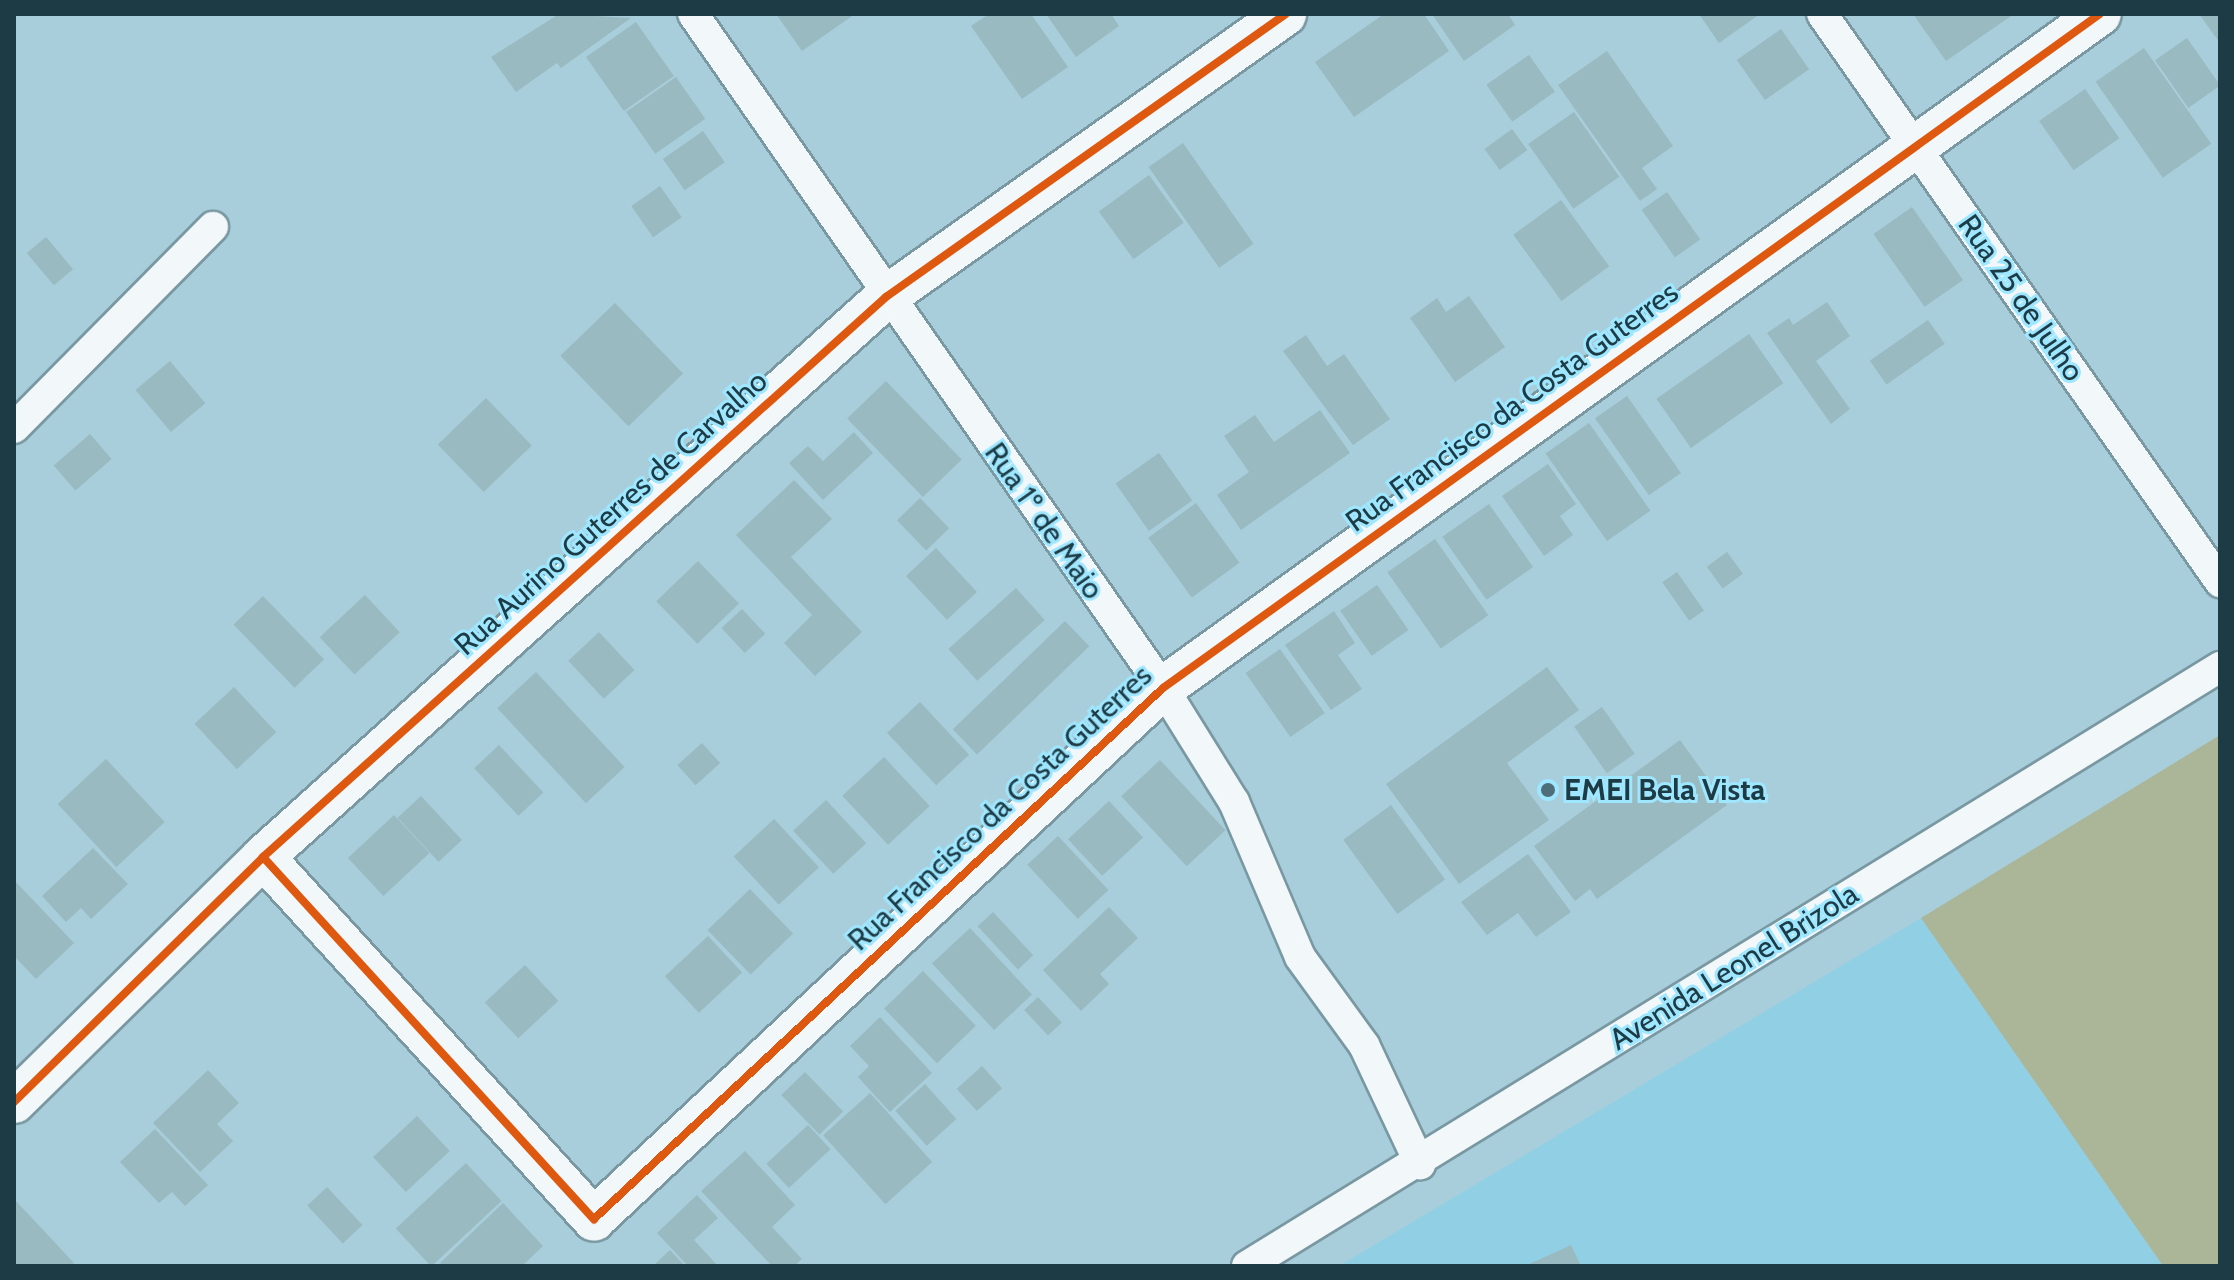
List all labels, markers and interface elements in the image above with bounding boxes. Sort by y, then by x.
street label: Rua 25 de Julho [1950,208,2092,388]
street label: Rua Francisco da Costa Guterres [1339,274,1685,540]
street label: Rua Aurino Guterres de Carvalho [447,363,775,663]
street label: Rua 1º de Maio [977,436,1111,606]
street label: Rua Francisco da Costa Guterres [841,658,1159,958]
place label: EMEI Bela Vista [1564,772,1766,808]
marker: EMEI Bela Vista [1539,781,1557,799]
street label: Avenida Leonel Brizola [1603,876,1865,1058]

